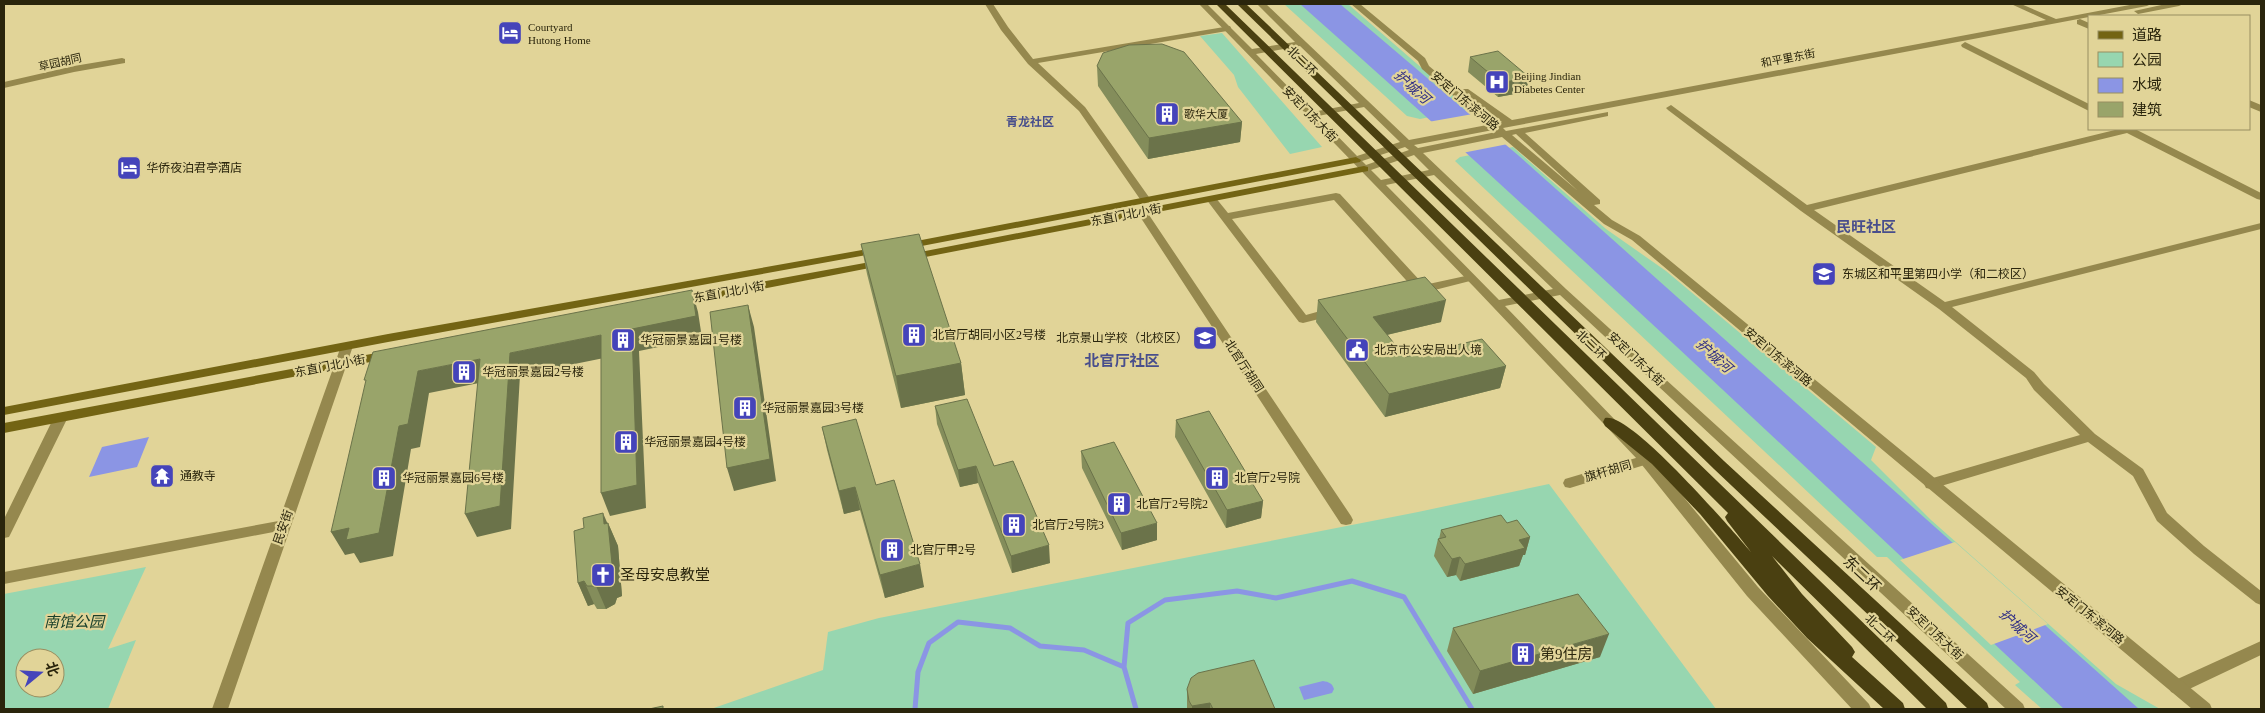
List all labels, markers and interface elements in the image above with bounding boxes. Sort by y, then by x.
legend [2088,15,2250,130]
hotel icon: Courtyard Hutong Home [497,20,523,46]
place label: Courtyard Hutong Home [528,21,591,46]
text: 道路 [2132,27,2162,43]
street label: 北二环 [1284,43,1320,79]
street label: 和平里东街 [1760,47,1816,69]
street label: 草园胡同 [37,51,83,73]
text: 公园 [2132,52,2162,68]
water label: 护城河 [1391,67,1435,109]
street label: 安定门东滨河路 [1428,69,1502,133]
hospital icon: Beijing Jindian Diabetes Center [1484,69,1510,95]
place label: Beijing Jindian Diabetes Center [1514,70,1585,95]
text: 水域 [2132,77,2162,93]
street label: 安定门东大街 [1280,83,1340,145]
building icon: 歌华大厦 [1154,101,1180,127]
text: 建筑 [2132,102,2162,118]
place label: 歌华大厦 [1184,108,1228,120]
district label: 青龙社区 [1006,115,1054,129]
hotel icon: 华侨夜泊君亭酒店 [116,155,142,181]
place label: 华侨夜泊君亭酒店 [146,161,242,175]
street label: 东直门北小街 [1089,201,1163,229]
district label: 民旺社区 [1836,218,1896,235]
school or university icon: 东城区和平里第四小学（和二校区） [1811,261,1837,287]
place label: 东城区和平里第四小学（和二校区） [1842,267,2034,281]
street label: 东直门北小街 [692,279,766,305]
building icon: 北官厅胡同小区2号楼 [901,322,927,348]
school or university icon: 北京景山学校（北校区） [1192,325,1218,351]
street label: 安定门东滨河路 [1741,325,1815,389]
building icon: 华冠丽景嘉园1号楼 [610,327,636,353]
street label: 北二环 [1573,327,1609,363]
place label: 北官厅胡同小区2号楼 [932,328,1046,342]
street label: 安定门东大街 [1605,329,1667,389]
place label: 北京景山学校（北校区） [1056,331,1188,345]
place label: 华冠丽景嘉园1号楼 [640,333,742,347]
water label: 护城河 [1693,336,1737,378]
street label: 北官厅胡同 [1222,337,1266,395]
public building icon: 北京市公安局出人境 [1344,337,1370,363]
place label: 北京市公安局出人境 [1374,343,1482,357]
street label: 东直门北小街 [293,352,367,380]
district label: 北官厅社区 [1084,352,1160,369]
building icon: 华冠丽景嘉园2号楼 [451,359,477,385]
place label: 华冠丽景嘉园2号楼 [482,365,584,379]
building icon: 华冠丽景嘉园3号楼 [732,395,758,421]
place label: 华冠丽景嘉园3号楼 [762,401,864,415]
building icon: 华冠丽景嘉园4号楼 [613,429,639,455]
place label: 华冠丽景嘉园4号楼 [644,435,746,449]
street label: 旗杆胡同 [1583,458,1633,484]
temple icon: 通教寺 [149,463,175,489]
building icon: 华冠丽景嘉园6号楼 [371,465,397,491]
building icon: 北官厅2号院 [1204,465,1230,491]
place label: 通教寺 [180,469,216,483]
place label: 华冠丽景嘉园6号楼 [402,471,504,485]
place label: 北官厅2号院 [1234,471,1300,485]
building icon: 北官厅2号院2 [1106,491,1132,517]
place label: 北官厅2号院2 [1136,497,1208,511]
street label: 民安街 [271,508,295,546]
building icon: 北官厅2号院3 [1001,512,1027,538]
place label: 北官厅2号院3 [1032,518,1104,532]
building icon: 北官厅甲2号 [879,537,905,563]
place label: 北官厅甲2号 [910,543,976,557]
street label: 东二环 [1840,553,1884,595]
church icon: 圣母安息教堂 [590,562,616,588]
place label: 圣母安息教堂 [620,567,710,583]
street label: 安定门东滨河路 [2053,583,2127,647]
street label: 安定门东大街 [1904,603,1966,663]
water label: 护城河 [1996,606,2040,648]
street label: 北二环 [1862,611,1898,647]
park label: 南馆公园 [44,614,106,630]
building icon: 第9住房 [1510,641,1536,667]
place label: 第9住房 [1540,646,1593,662]
north arrow [15,648,65,698]
text: 北 [43,660,61,678]

